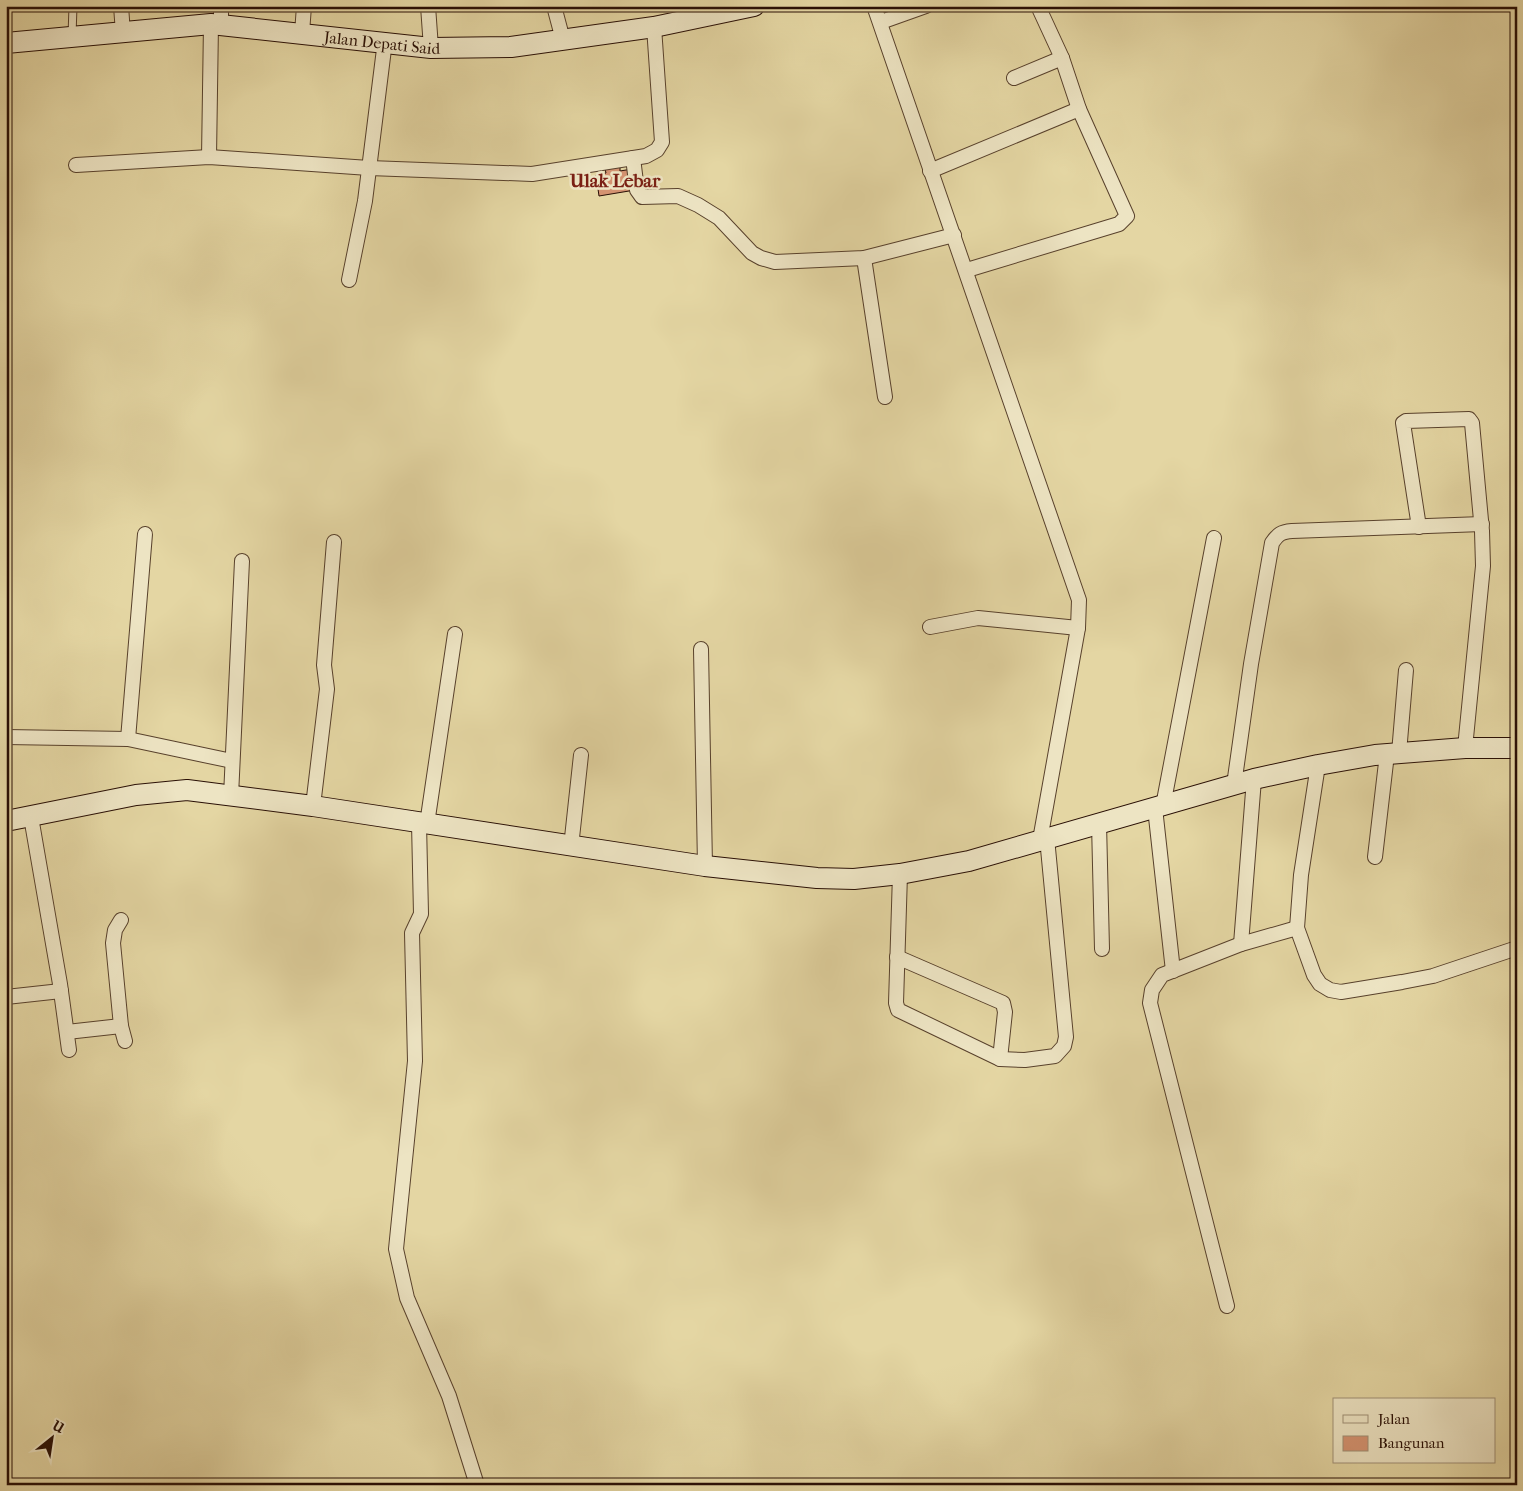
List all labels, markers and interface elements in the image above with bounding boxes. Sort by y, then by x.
street label: Jalan Depati Said [321,27,441,58]
district label: Ulak Lebar [569,170,661,192]
legend [1333,1398,1496,1464]
text: Jalan [1377,1410,1410,1428]
north arrow [28,1414,78,1464]
text: U [48,1417,67,1437]
text: Bangunan [1378,1434,1445,1452]

